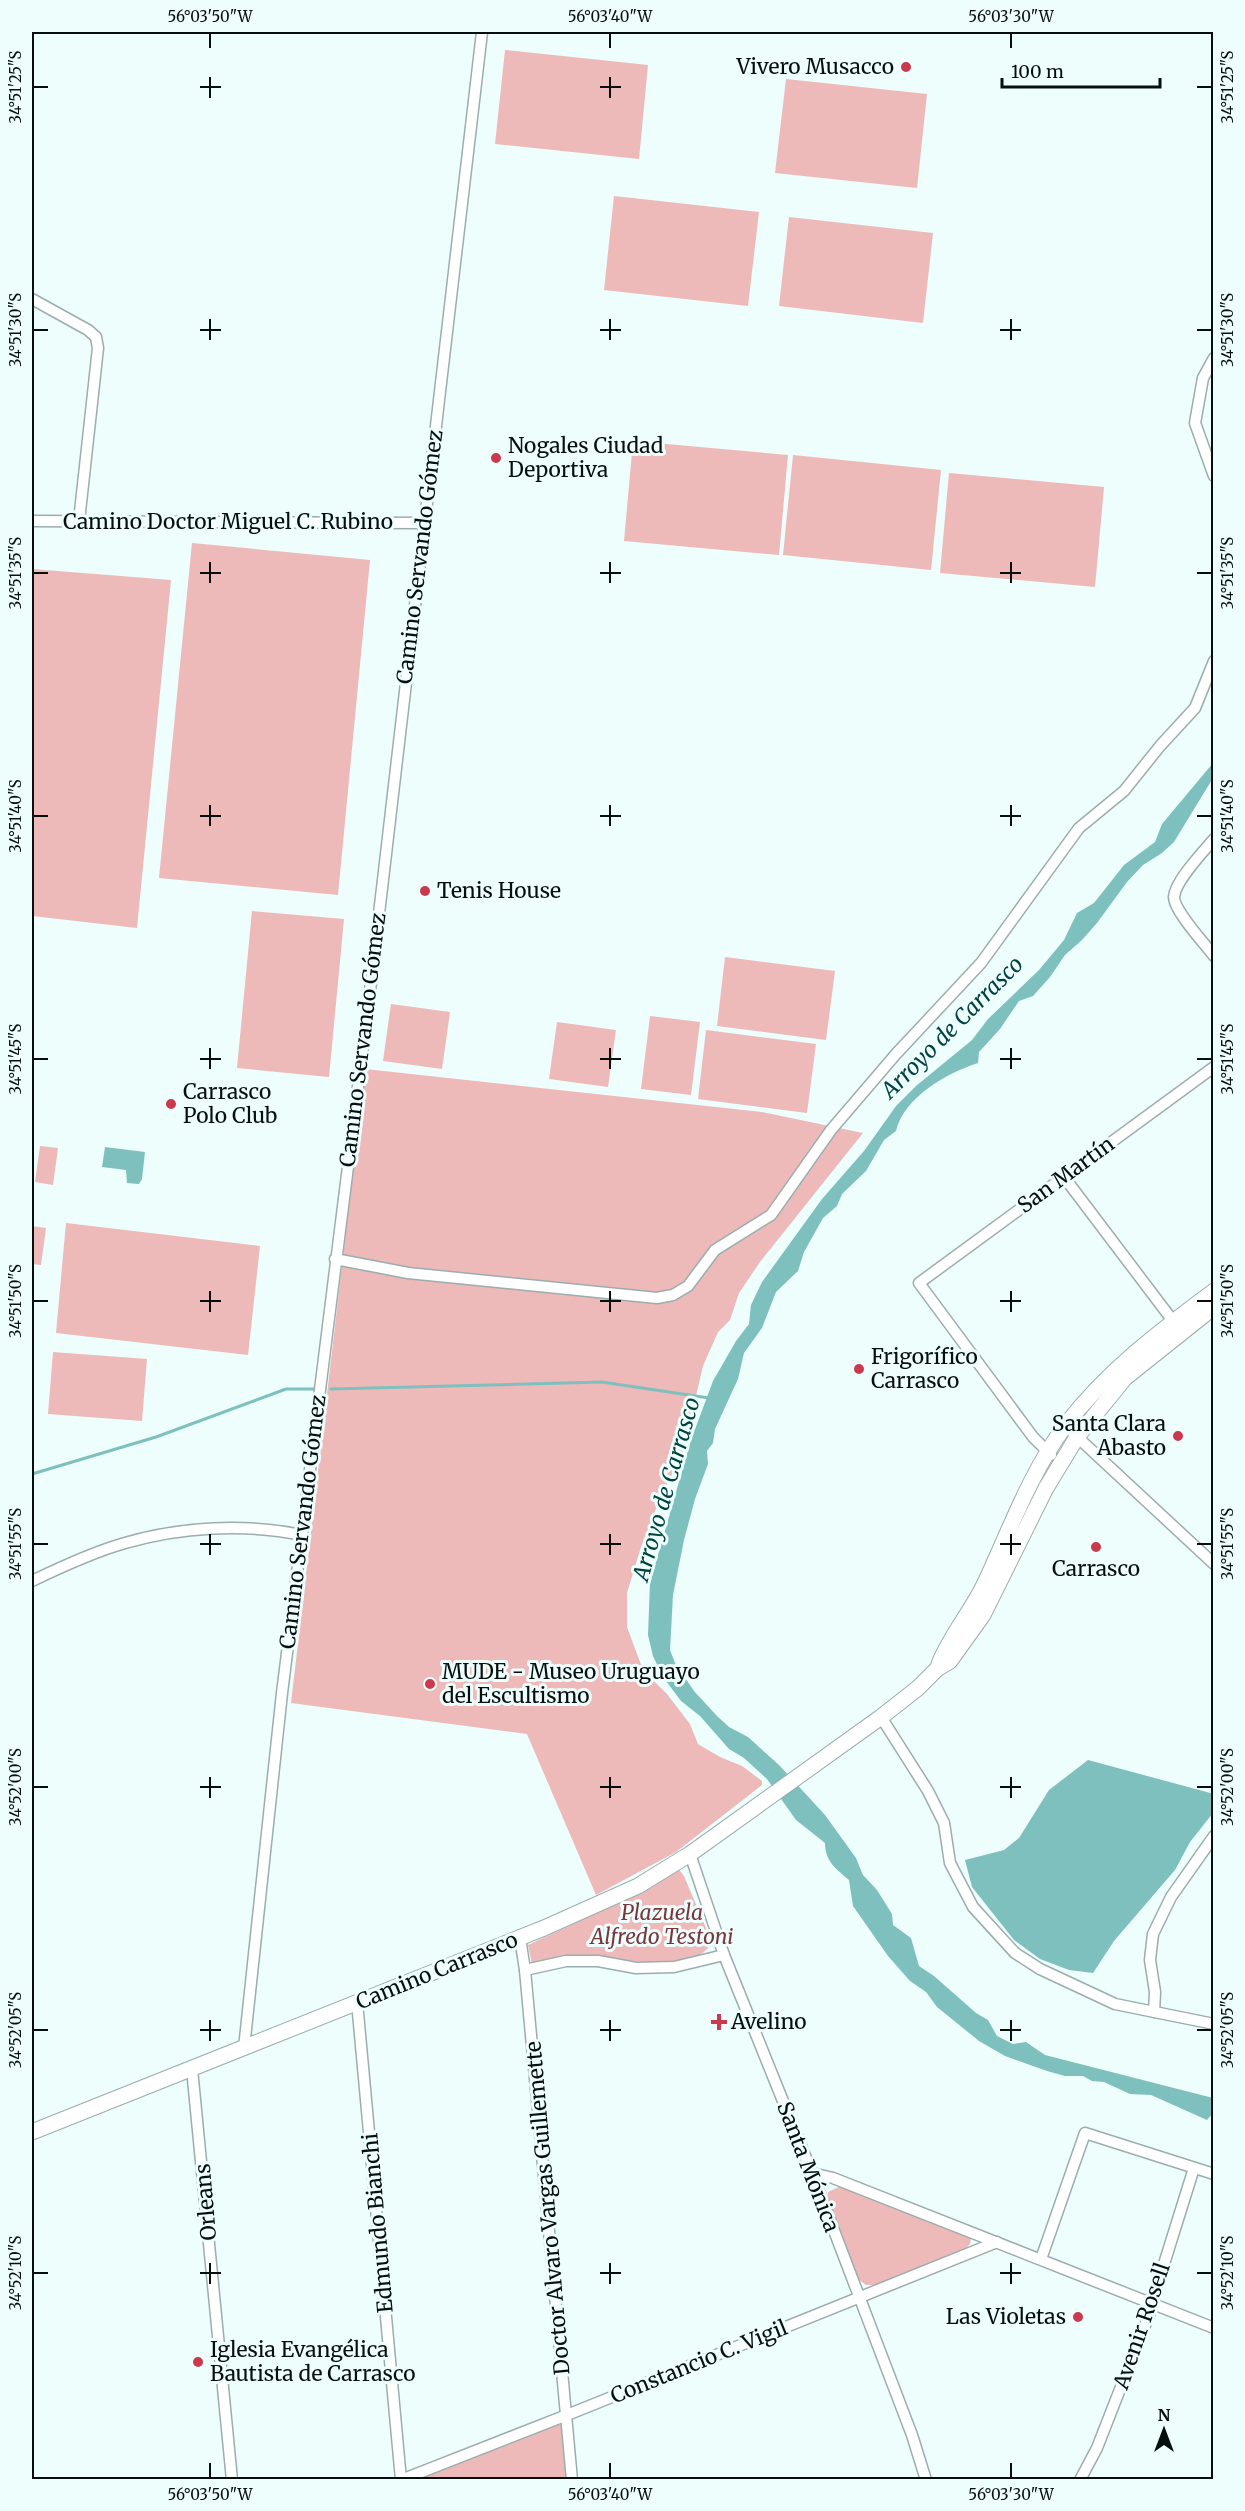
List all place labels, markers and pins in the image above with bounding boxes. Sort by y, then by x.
place label: Vivero Musacco [735,53,894,80]
marker: Vivero Musacco [899,60,913,74]
place label: Nogales Ciudad Deportiva [508,432,664,483]
marker: Nogales Ciudad Deportiva [489,451,503,465]
place label: Tenis House [437,877,561,904]
marker: Tenis House [418,884,432,898]
place label: Carrasco Polo Club [183,1078,277,1129]
marker: Carrasco Polo Club [164,1097,178,1111]
place label: Frigorífico Carrasco [871,1343,978,1394]
marker: Frigorífico Carrasco [852,1362,866,1376]
place label: Santa Clara Abasto [1052,1410,1166,1461]
marker: Santa Clara Abasto [1171,1429,1185,1443]
marker: Carrasco [1089,1540,1103,1554]
place label: Carrasco [1052,1555,1140,1582]
place label: MUDE - Museo Uruguayo del Escultismo [442,1658,700,1709]
marker: MUDE - Museo Uruguayo del Escultismo [423,1677,437,1691]
place label: Avelino [730,2008,807,2035]
marker: Avelino [712,2015,726,2029]
place label: Las Violetas [946,2303,1066,2330]
marker: Las Violetas [1071,2310,1085,2324]
place label: Iglesia Evangélica Bautista de Carrasco [210,2336,416,2387]
marker: Iglesia Evangélica Bautista de Carrasco [191,2355,205,2369]

